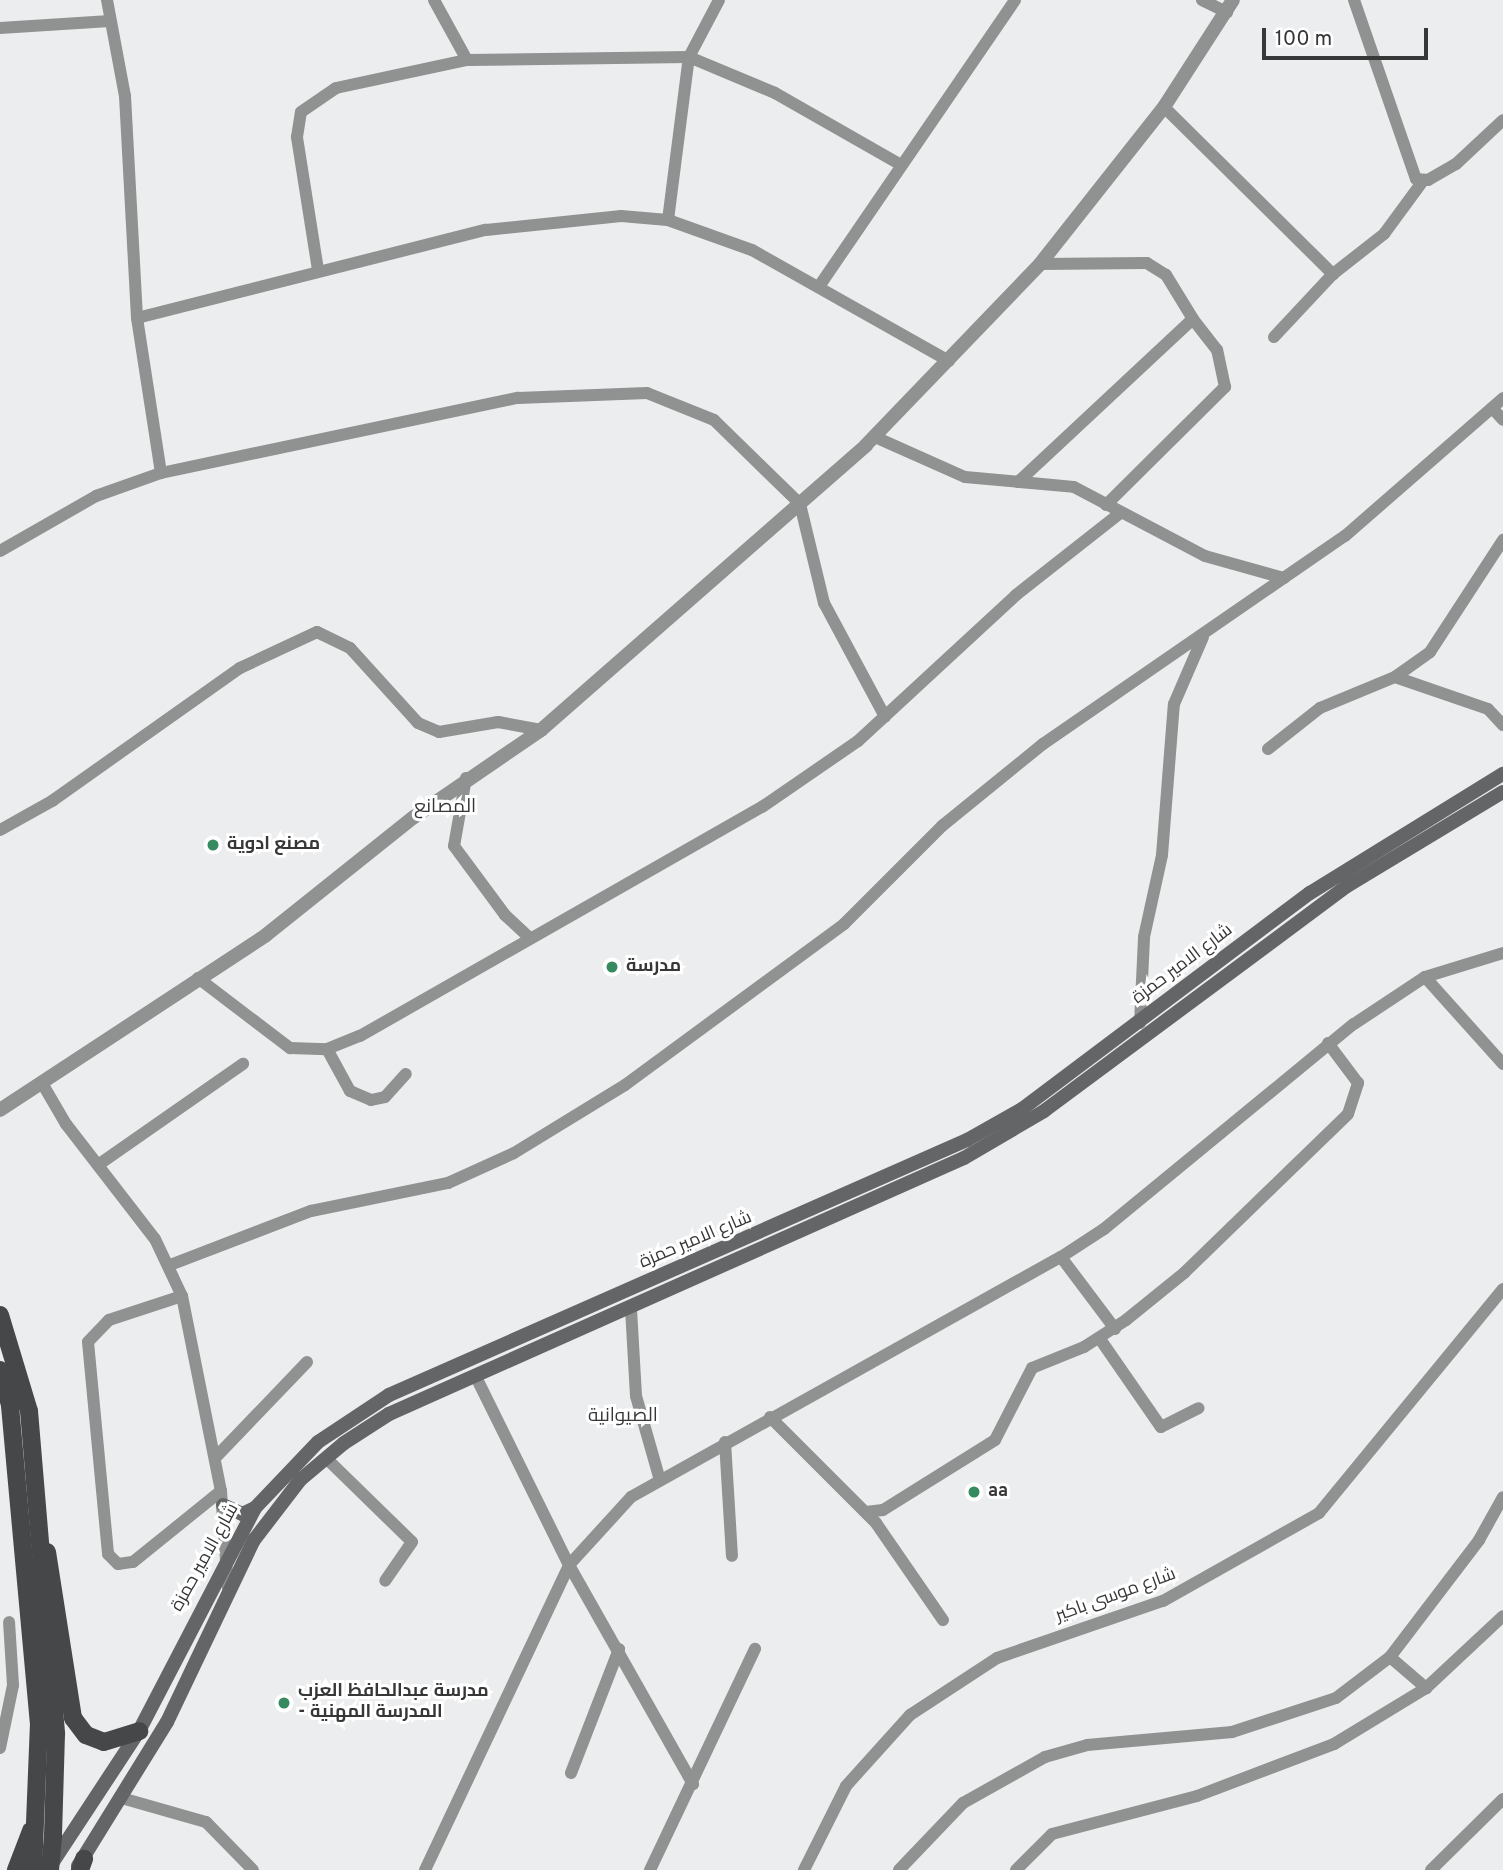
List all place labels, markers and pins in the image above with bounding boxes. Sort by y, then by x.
place label: مصنع ادوية [227,834,320,856]
marker: مصنع ادوية [205,837,221,853]
place label: مدرسة [626,956,681,978]
marker: مدرسة [604,959,620,975]
place label: aa [988,1481,1008,1503]
marker: aa [966,1484,982,1500]
place label: مدرسة عبدالحافظ العزب - المدرسة المهنية [298,1682,489,1724]
marker: مدرسة عبدالحافظ العزب - المدرسة المهنية [276,1695,292,1711]

